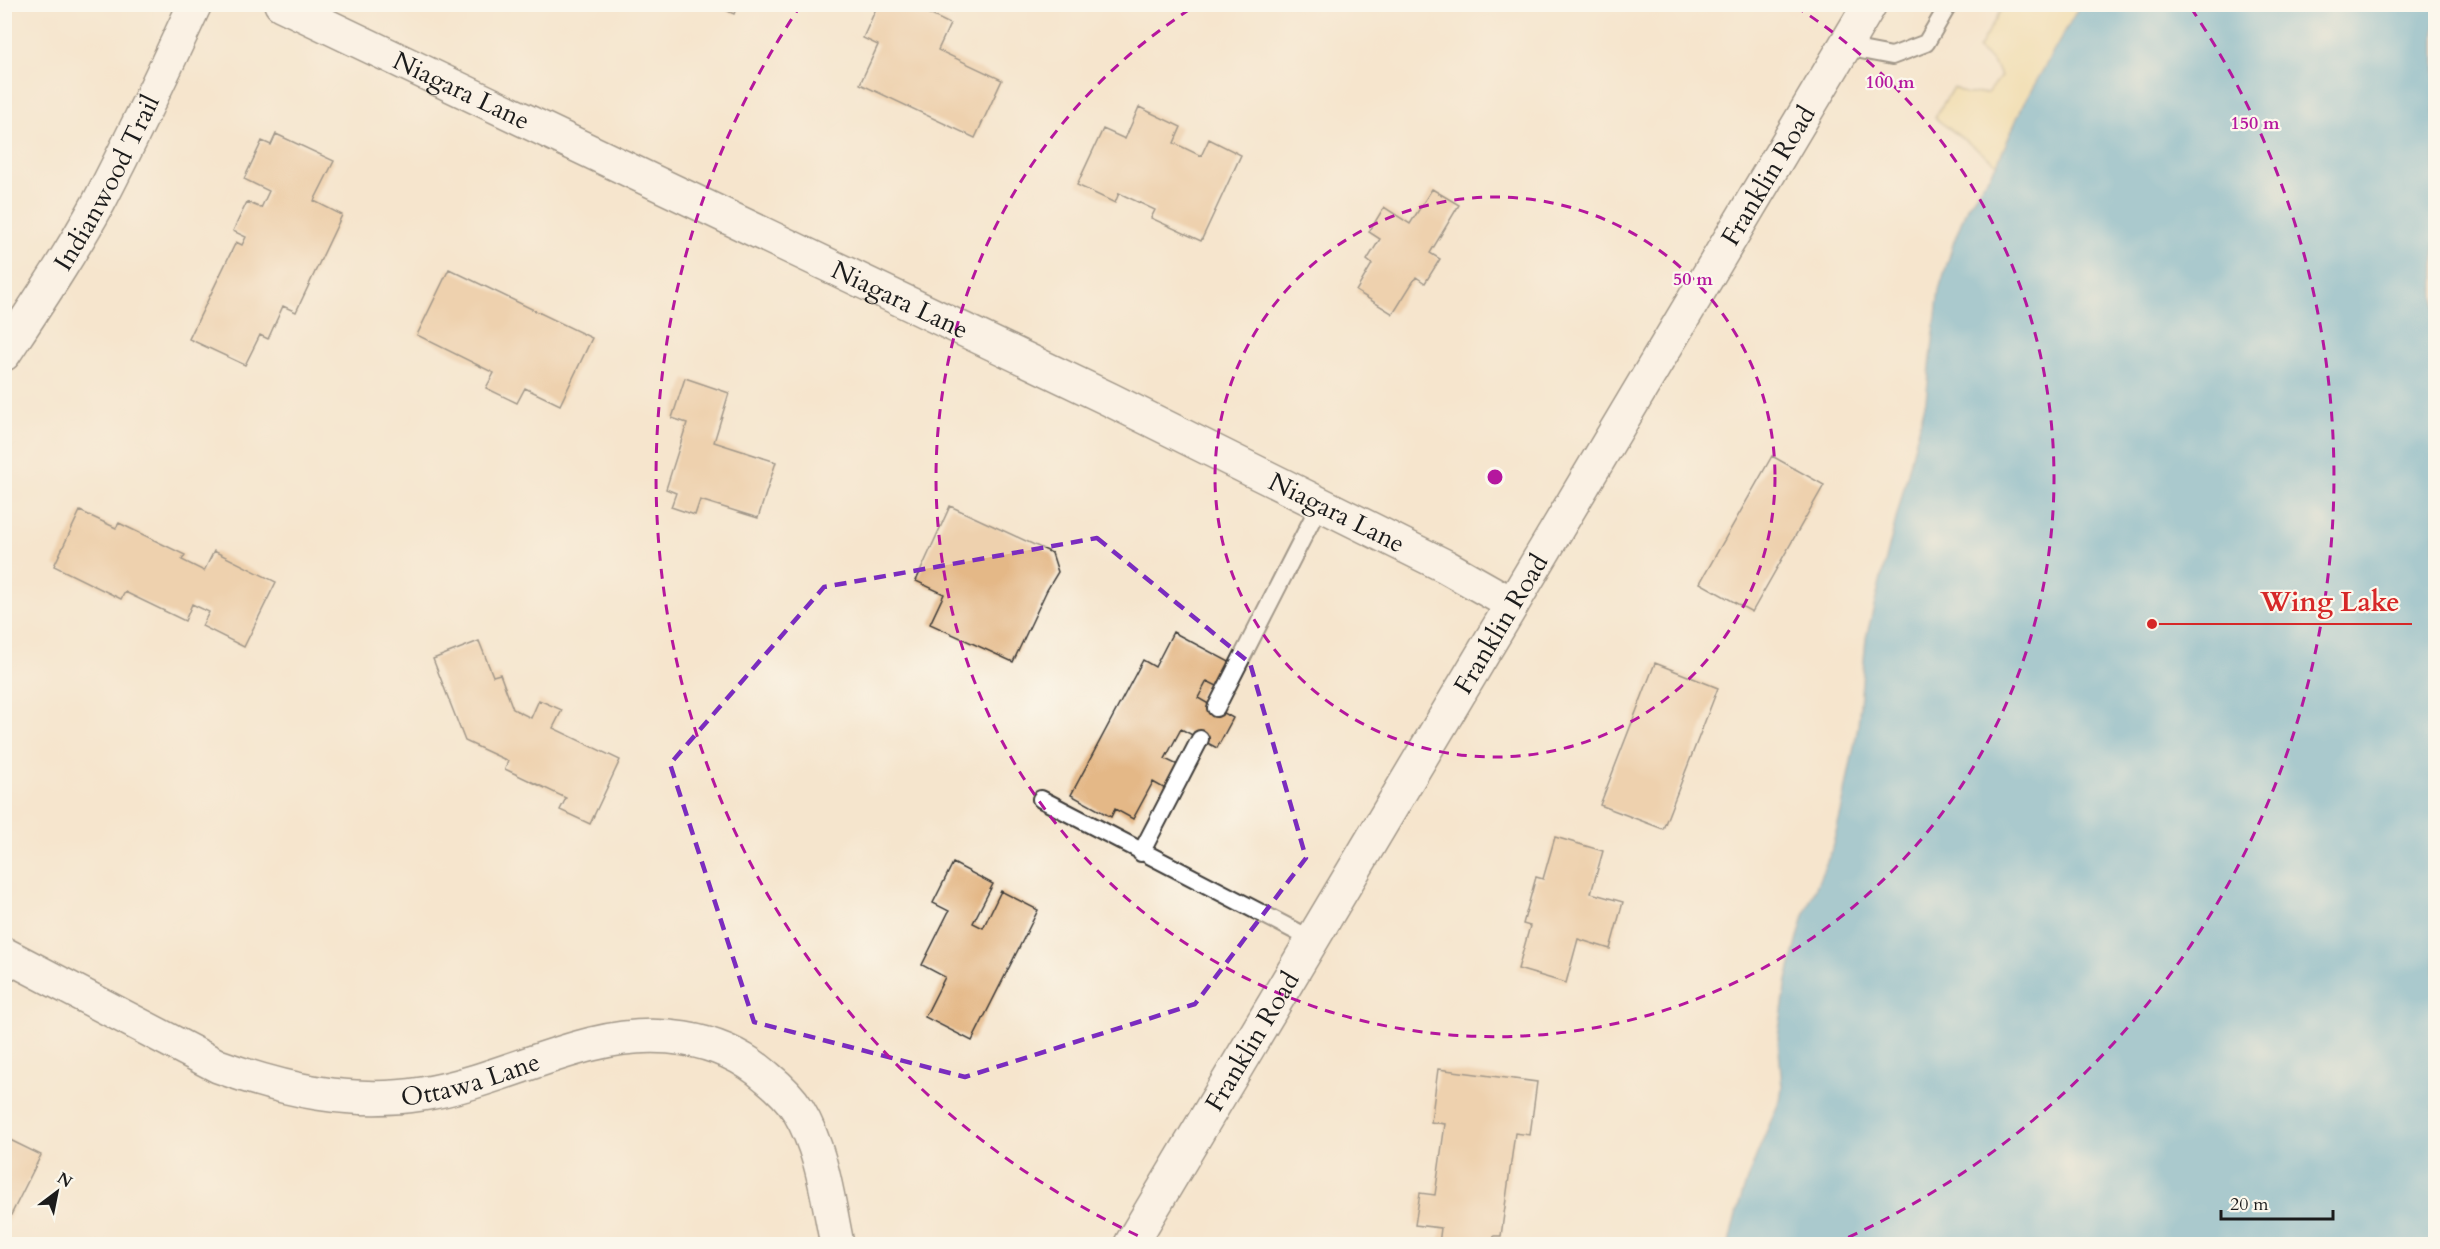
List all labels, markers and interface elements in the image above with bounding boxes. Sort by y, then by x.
street label: Niagara Lane [387,43,536,138]
text: 100 m [1865,70,1915,95]
street label: Indianwood Trail [46,89,168,277]
street label: Franklin Road [1713,99,1824,252]
text: 150 m [2230,111,2280,136]
street label: Niagara Lane [826,252,974,347]
text: 50 m [1673,267,1713,292]
street label: Niagara Lane [1263,464,1411,561]
centre of rings [1485,467,1505,487]
street label: Franklin Road [1446,547,1556,700]
callout: Wing Lake [2249,579,2412,624]
text: Wing Lake [2259,584,2400,621]
street label: Franklin Road [1197,965,1308,1118]
street label: Ottawa Lane [399,1044,545,1115]
north arrow [27,1162,87,1222]
text: N [53,1167,76,1193]
scale bar [2221,1183,2334,1221]
text: 20 m [2230,1192,2269,1217]

